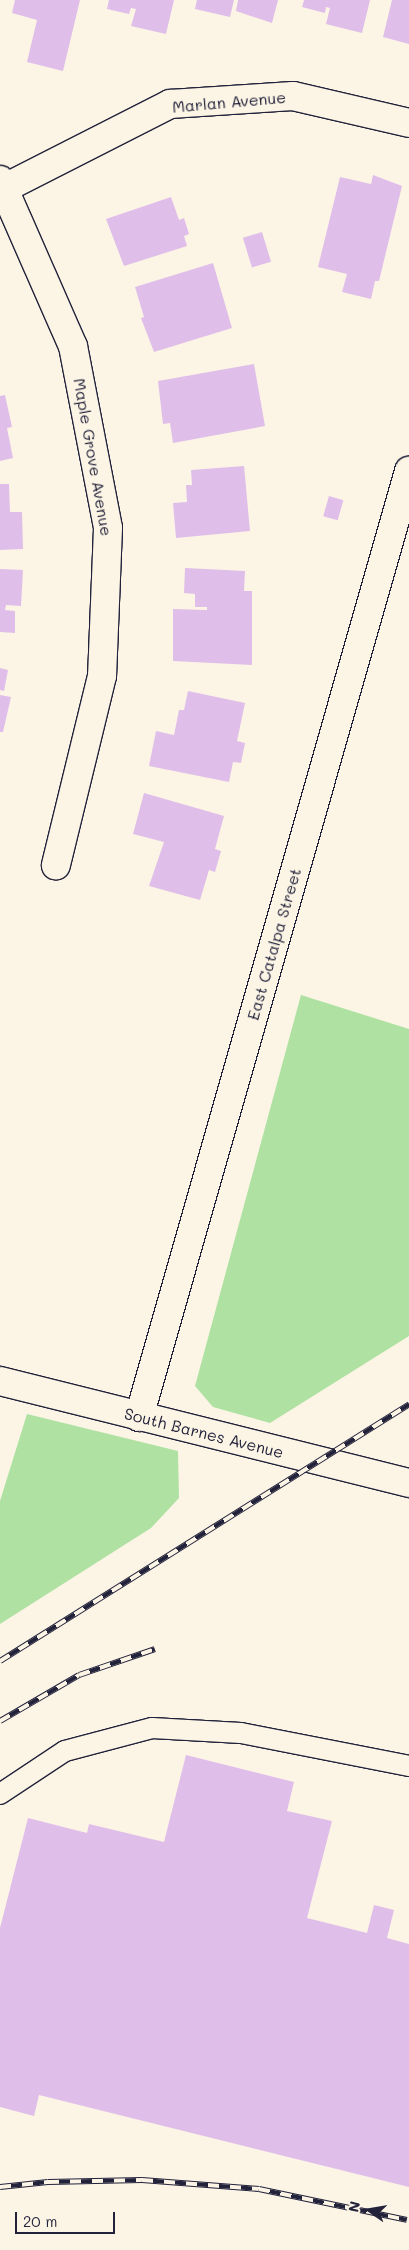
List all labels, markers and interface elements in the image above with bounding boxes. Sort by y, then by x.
street label: Marlan Avenue [171,87,287,117]
street label: Maple Grove Avenue [70,377,116,537]
street label: East Catalpa Street [243,866,305,1022]
street label: South Barnes Avenue [122,1404,286,1462]
north arrow [344,2185,394,2235]
text: N [343,2199,364,2214]
scale bar [18,2202,118,2234]
text: 20 m [23,2211,57,2231]

